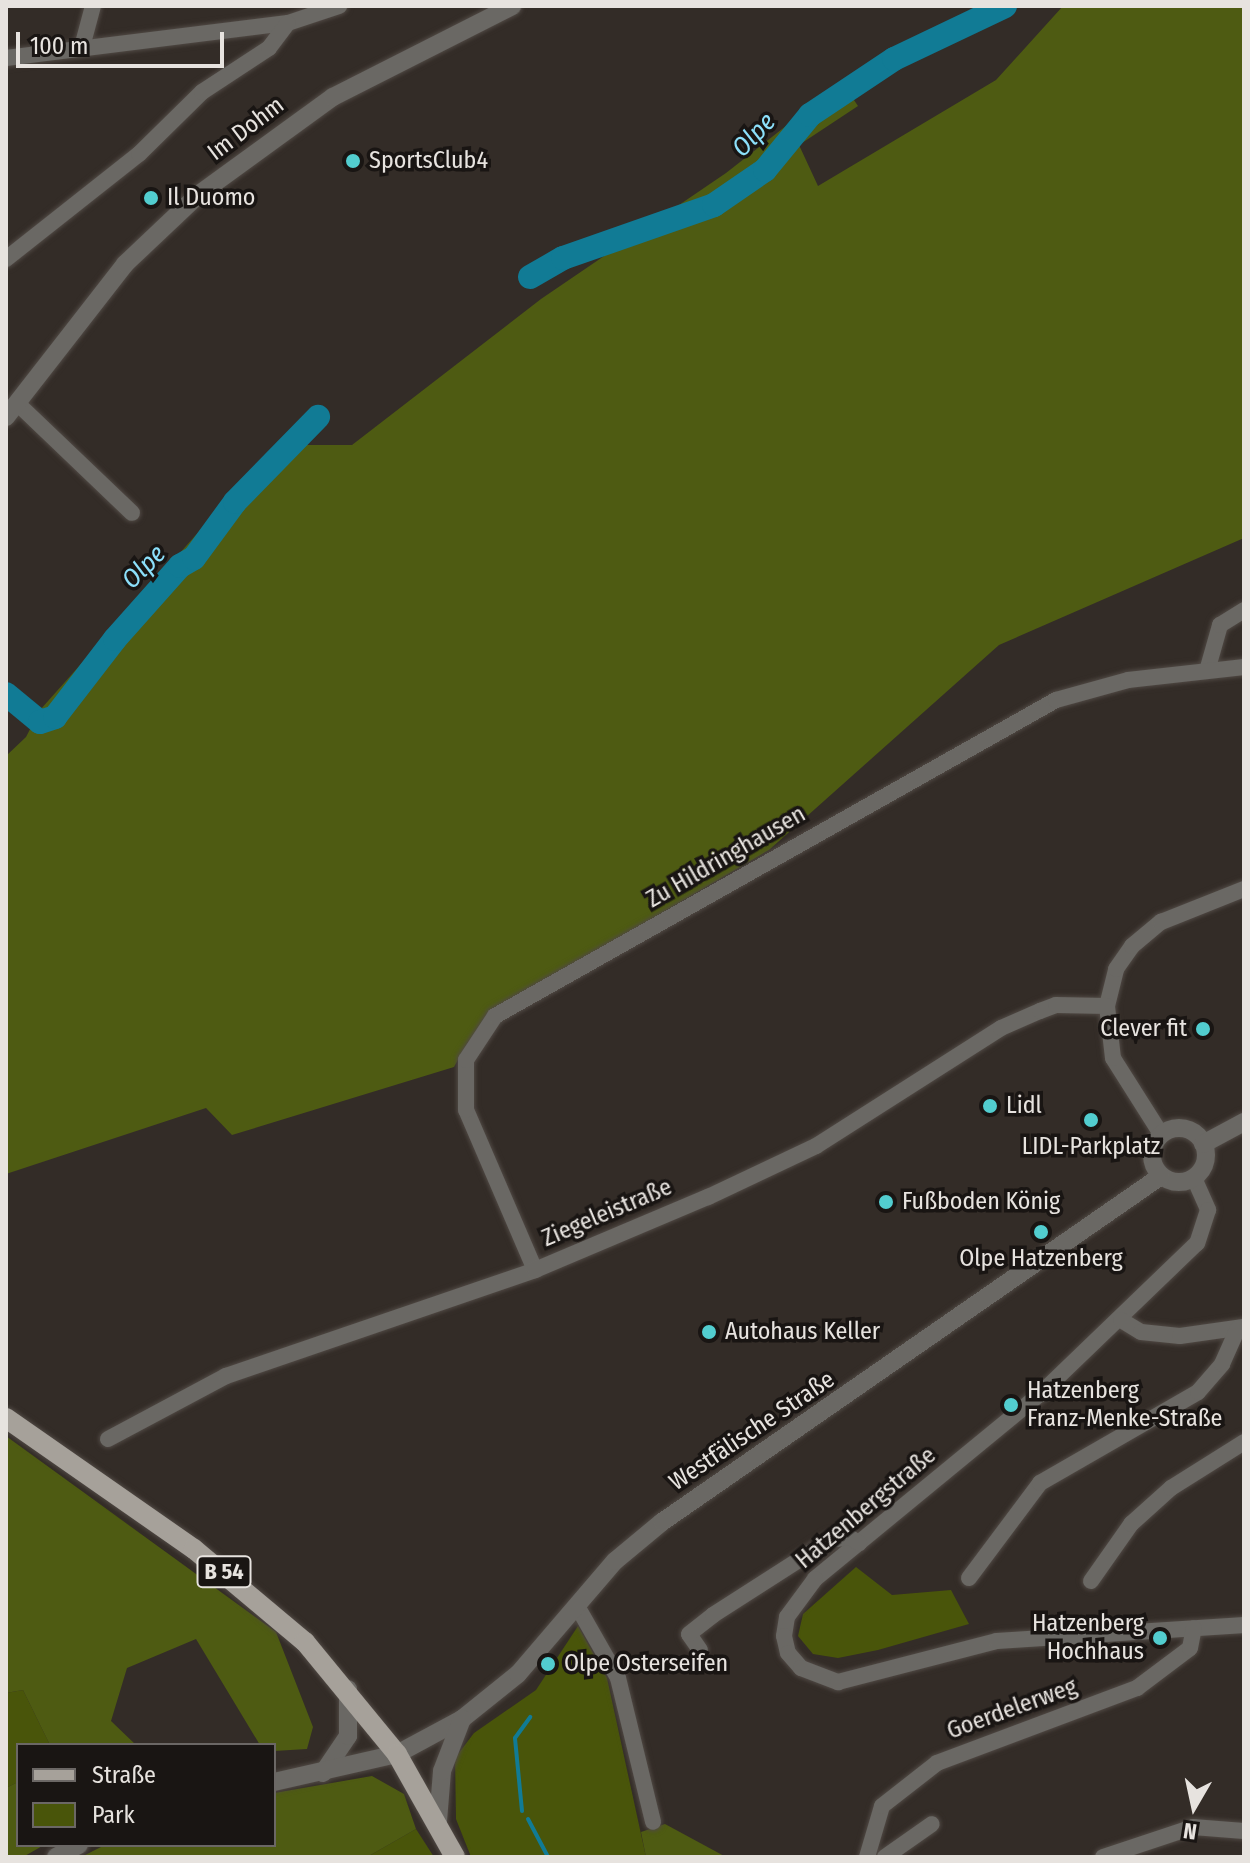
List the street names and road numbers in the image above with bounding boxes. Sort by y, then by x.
street label: Im Dohm [202,91,290,167]
street label: Zu Hildringhausen [641,800,811,914]
street label: Ziegeleistraße [538,1173,676,1253]
street label: Westfälische Straße [664,1365,840,1497]
street label: Hatzenbergstraße [790,1441,942,1575]
road number: B 54 [196,1554,252,1590]
street label: Goerdelerweg [943,1672,1081,1746]

